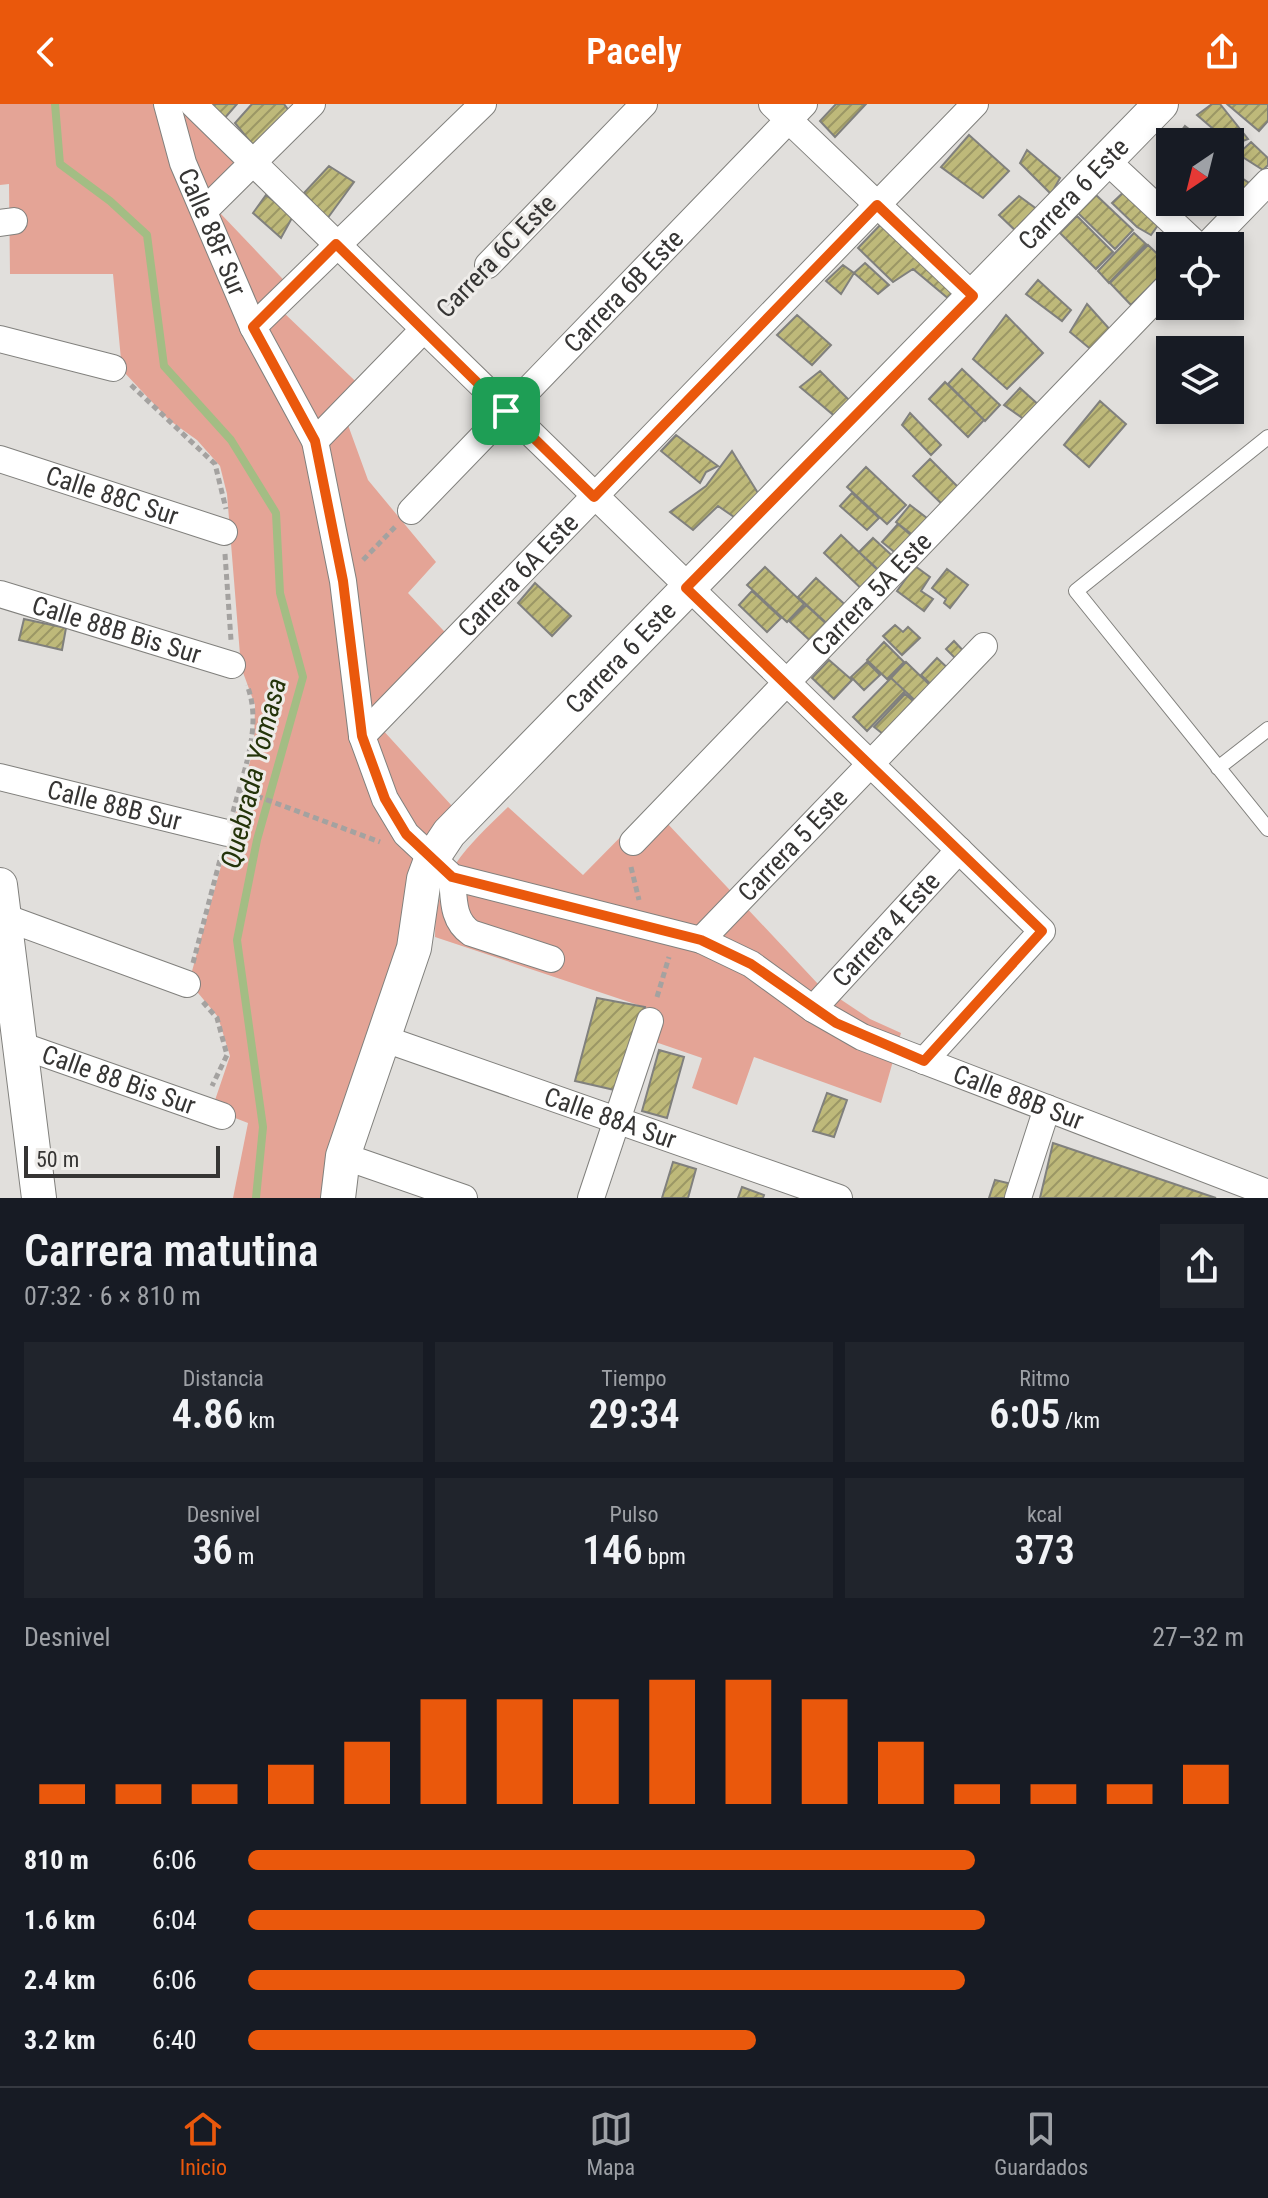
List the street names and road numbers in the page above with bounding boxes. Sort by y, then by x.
street label: Carrera 6 Este [1012,132,1134,256]
street label: Calle 88F Sur [172,164,253,300]
street label: Carrera 6C Este [430,188,562,324]
street label: Carrera 6B Este [558,223,689,358]
street label: Calle 88C Sur [42,460,182,531]
street label: Carrera 6A Este [452,508,584,643]
street label: Carrera 5A Este [805,526,938,662]
street label: Calle 88B Bis Sur [29,590,205,670]
street label: Carrera 6 Este [559,595,682,719]
street label: Calle 88B Sur [44,774,185,836]
street label: Carrera 5 Este [732,782,853,907]
street label: Carrera 4 Este [826,866,946,993]
street label: Calle 88 Bis Sur [38,1039,200,1121]
street label: Calle 88B Sur [949,1059,1088,1136]
street label: Calle 88A Sur [540,1081,681,1155]

